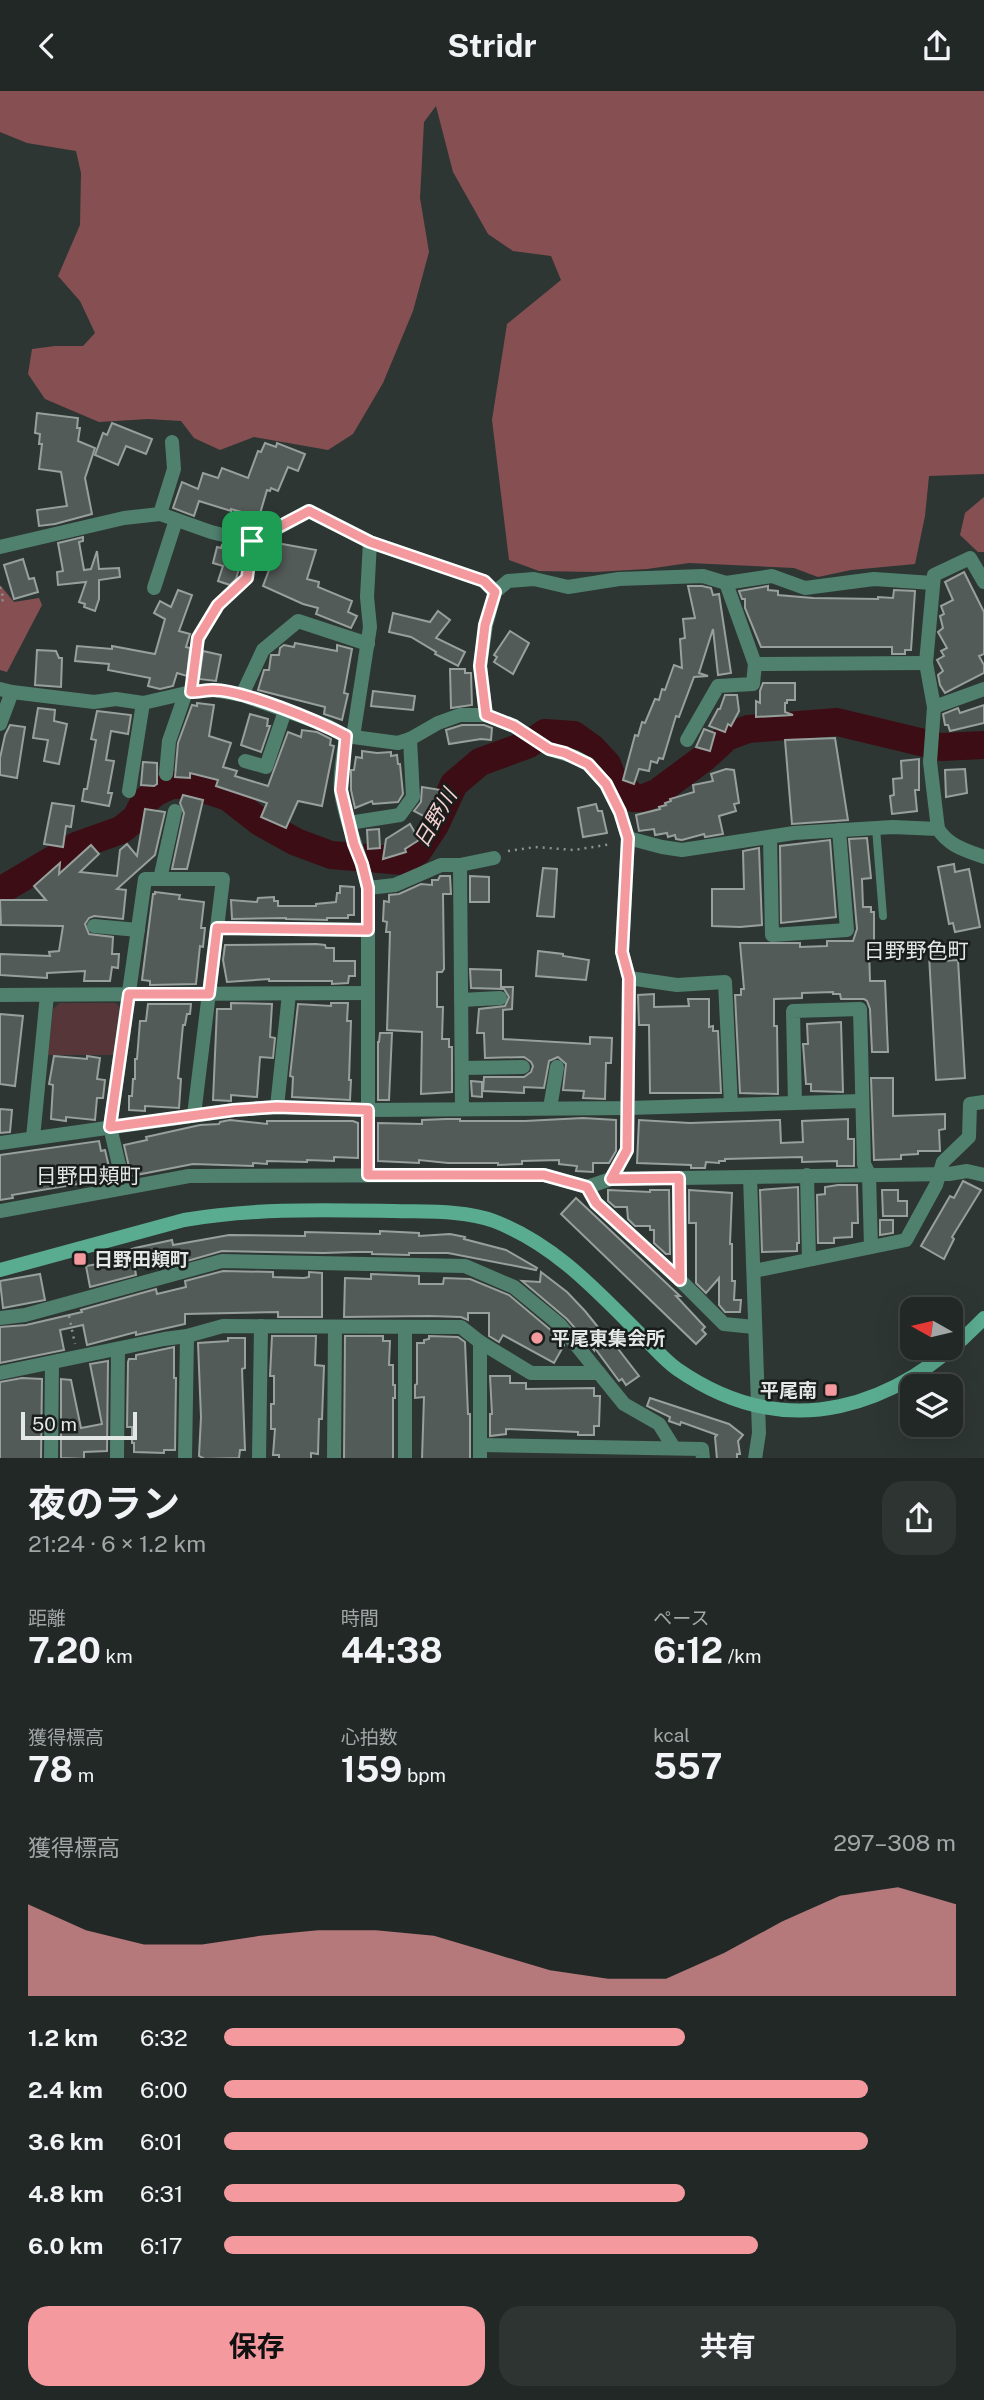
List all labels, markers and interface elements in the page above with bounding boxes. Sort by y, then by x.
icon: back [28,27,66,65]
text: Stridr [447,27,537,64]
icon: share [918,27,956,65]
pin [222,511,282,571]
icon: arrive [233,522,271,560]
water label: 日野川 [408,783,463,852]
district label: 日野野色町 [864,938,969,963]
district label: 日野田頬町 [36,1163,141,1188]
place label: 日野田頬町 [94,1248,189,1270]
marker: 日野田頬町 [72,1251,88,1267]
north arrow [900,1297,962,1360]
map controls [900,1297,963,1437]
place label: 平尾東集会所 [551,1327,665,1349]
marker: 平尾東集会所 [529,1330,545,1346]
button: layers [900,1374,963,1437]
place label: 平尾南 [760,1379,817,1401]
marker: 平尾南 [823,1382,839,1398]
scale bar [21,1409,136,1441]
text: 50 m [32,1413,77,1435]
text: 夜のラン [28,1481,180,1526]
button: share [882,1481,956,1555]
text: 21:24 · 6 × 1.2 km [28,1530,206,1557]
text: 距離 [28,1607,66,1629]
text: 時間 [341,1607,379,1629]
text: ペース [653,1607,709,1629]
text: 7.20 [28,1630,101,1671]
text: 44:38 [341,1630,443,1671]
text: 6:12 [653,1630,723,1671]
text: km [101,1645,133,1667]
text: /km [723,1645,761,1667]
text: kcal [653,1724,690,1746]
text: 獲得標高 [28,1726,104,1748]
text: 心拍数 [341,1726,398,1748]
text: 557 [653,1746,723,1787]
text: 78 [28,1749,73,1790]
text: 159 [341,1749,402,1790]
text: m [73,1764,94,1786]
text: bpm [402,1764,446,1786]
text: 297–308 m [833,1829,956,1856]
text: 獲得標高 [28,1834,120,1861]
text: 1.2 km [28,2024,98,2051]
text: 6:32 [140,2024,188,2051]
text: 2.4 km [28,2076,103,2103]
text: 6:00 [140,2076,188,2103]
text: 3.6 km [28,2128,104,2155]
text: 6:01 [140,2128,183,2155]
text: 4.8 km [28,2180,104,2207]
text: 6:31 [140,2180,183,2207]
text: 6.0 km [28,2232,103,2259]
text: 6:17 [140,2232,183,2259]
button: 保存 [28,2306,485,2386]
button: 共有 [499,2306,956,2386]

